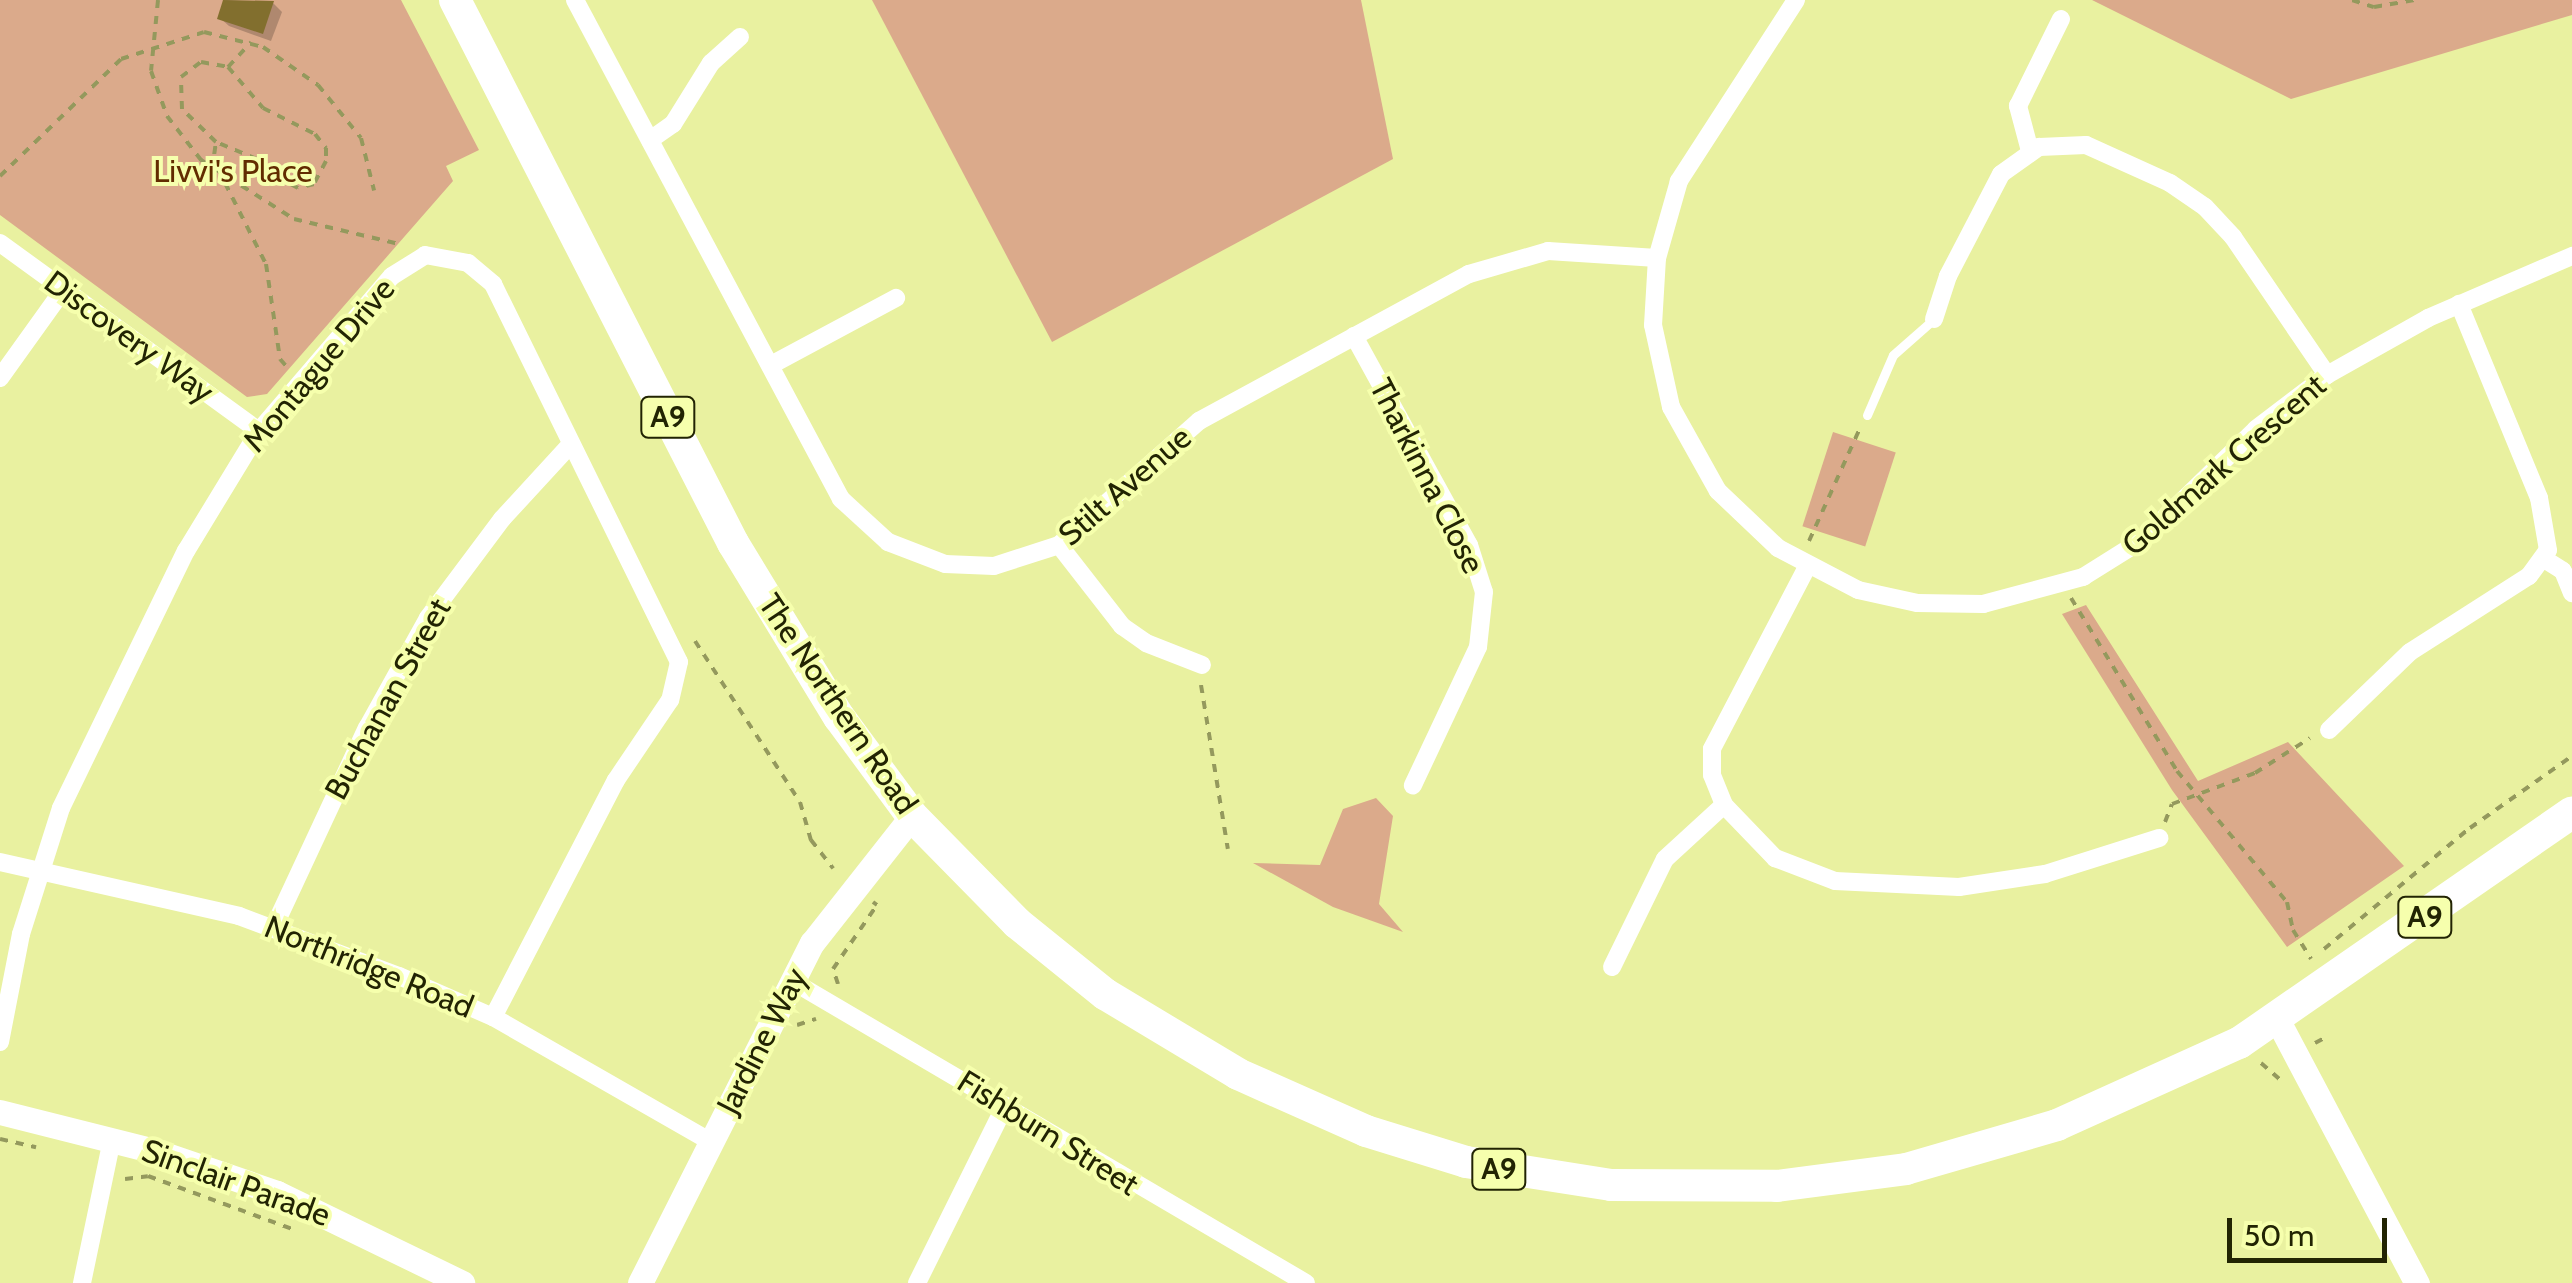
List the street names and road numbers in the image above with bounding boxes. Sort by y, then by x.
street label: Discovery Way [37,263,221,411]
street label: Montague Drive [235,270,403,460]
street label: Goldmark Crescent [2114,366,2334,564]
street label: Tharkinna Close [1361,372,1493,580]
road number: A9 [638,392,698,442]
street label: Stilt Avenue [1051,418,1199,554]
street label: The Northern Road [750,587,926,821]
street label: Buchanan Street [317,592,459,806]
road number: A9 [2395,892,2455,942]
street label: Northridge Road [259,908,479,1026]
street label: Jardine Way [709,962,815,1120]
street label: Fishburn Street [951,1062,1145,1204]
street label: Sinclair Parade [137,1131,335,1235]
road number: A9 [1469,1144,1529,1194]

